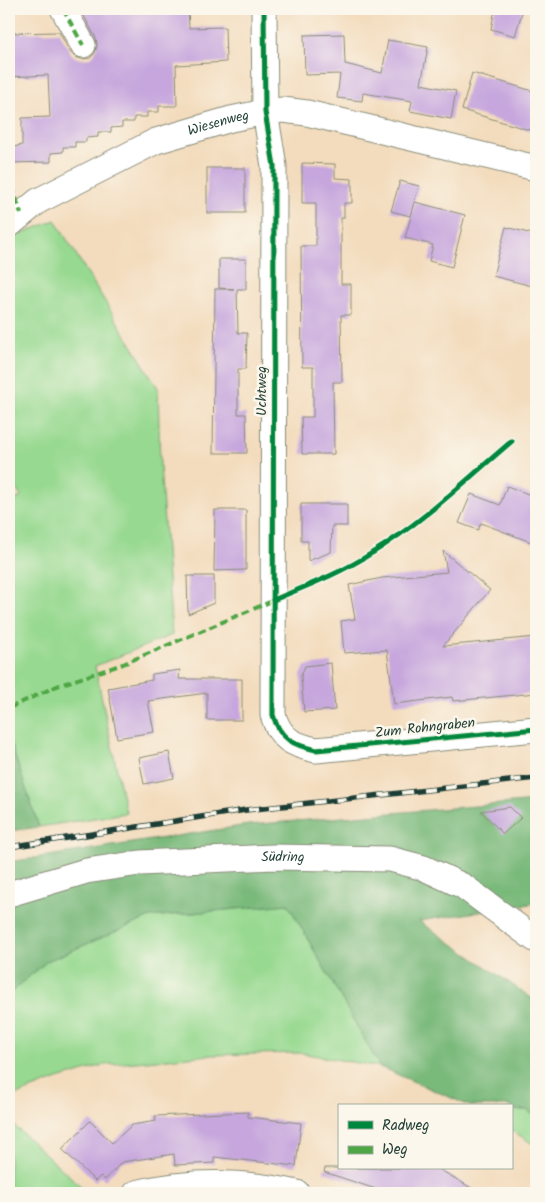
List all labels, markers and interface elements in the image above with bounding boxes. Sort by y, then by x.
street label: Wiesenweg [185,105,251,142]
street label: Uchtweg [251,366,273,416]
street label: Zum Rohngraben [374,712,476,744]
street label: Südring [261,846,305,869]
legend [338,1104,512,1170]
text: Radweg [382,1114,429,1138]
text: Weg [382,1138,408,1162]

